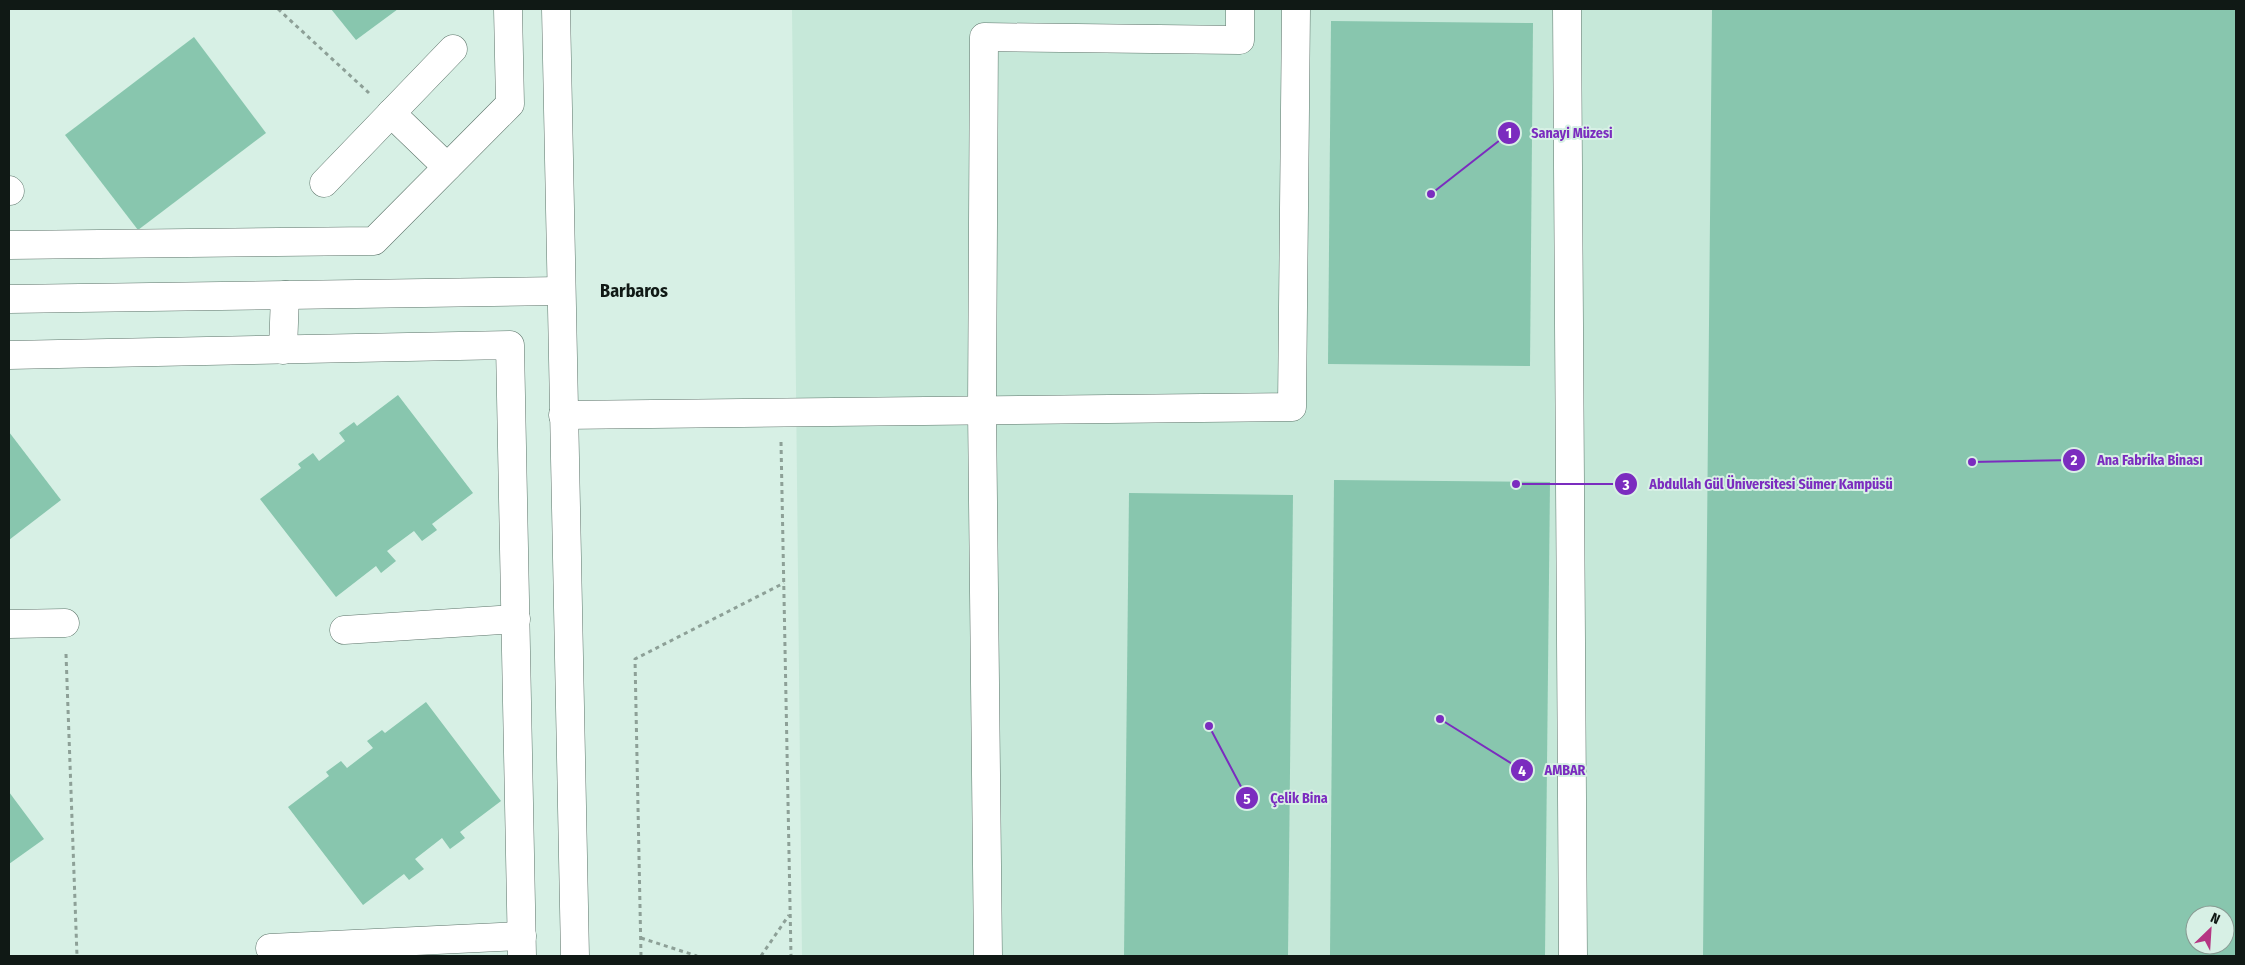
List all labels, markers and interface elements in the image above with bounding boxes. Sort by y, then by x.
callout: Sanayi Müzesi [1496,118,1623,147]
text: 1 [1506,124,1512,142]
text: Sanayi Müzesi [1531,125,1613,142]
district label: Barbaros [600,280,668,302]
callout: Ana Fabrika Binası [2062,445,2212,474]
text: 2 [2070,451,2078,469]
text: Ana Fabrika Binası [2096,452,2203,469]
callout: Abdullah Gül Üniversitesi Sümer Kampüsü [1614,470,1902,499]
text: Abdullah Gül Üniversitesi Sümer Kampüsü [1648,475,1893,493]
text: 3 [1621,476,1630,494]
callout: AMBAR [1509,756,1595,785]
text: 4 [1518,762,1526,780]
text: AMBAR [1544,762,1586,779]
callout: Çelik Bina [1235,784,1337,813]
text: 5 [1243,790,1251,808]
text: Çelik Bina [1270,790,1328,808]
north arrow [2185,905,2235,955]
text: N [2208,909,2223,928]

